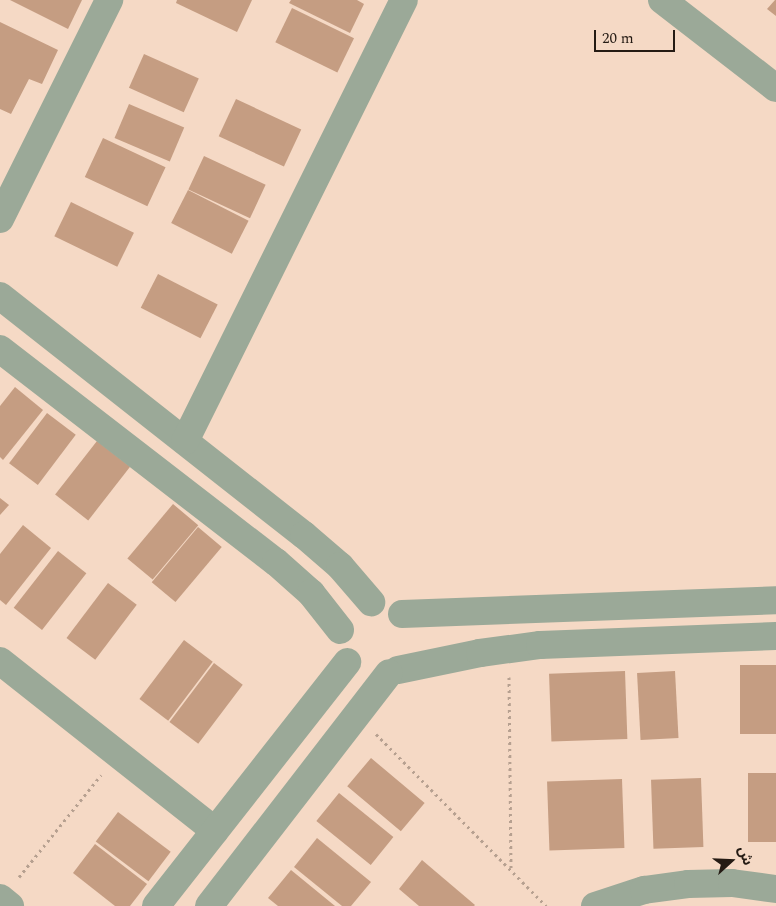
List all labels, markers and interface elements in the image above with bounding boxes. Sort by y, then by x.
scale bar [596,20,677,52]
text: 20 m [602,27,634,50]
north arrow [706,836,756,886]
text: ش [732,843,759,868]

